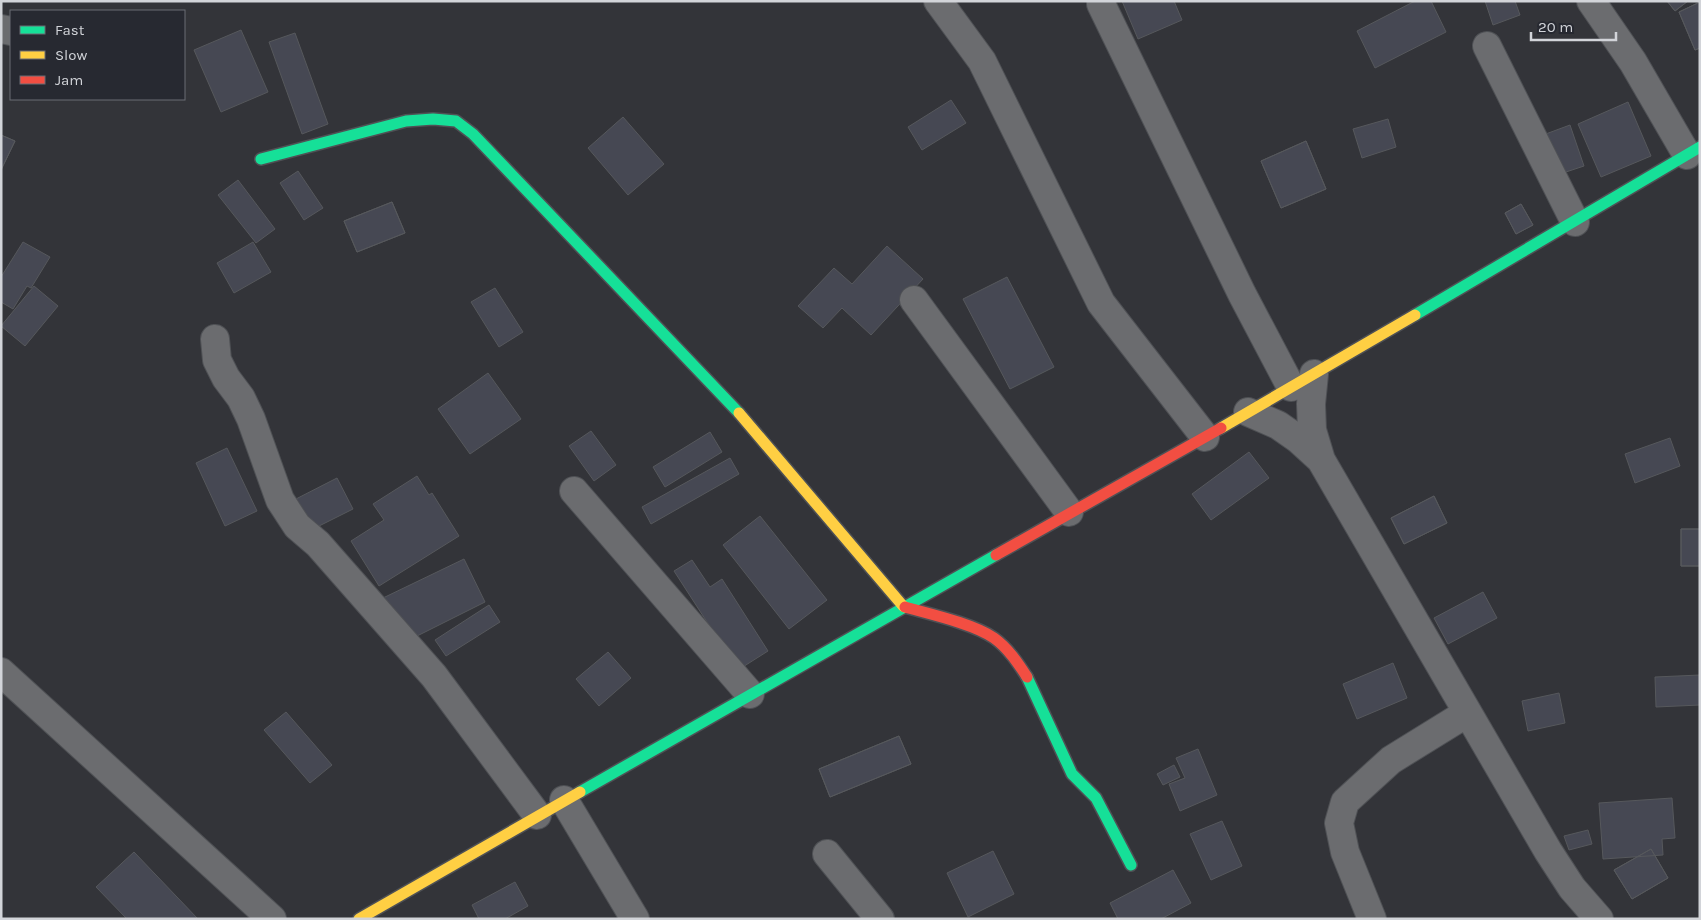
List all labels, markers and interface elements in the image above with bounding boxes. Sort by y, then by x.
legend [10,10,185,100]
scale bar [1531,10,1616,42]
text: 20 m [1538,18,1573,36]
text: Fast [55,21,85,39]
text: Slow [55,46,87,64]
text: Jam [55,71,83,89]

